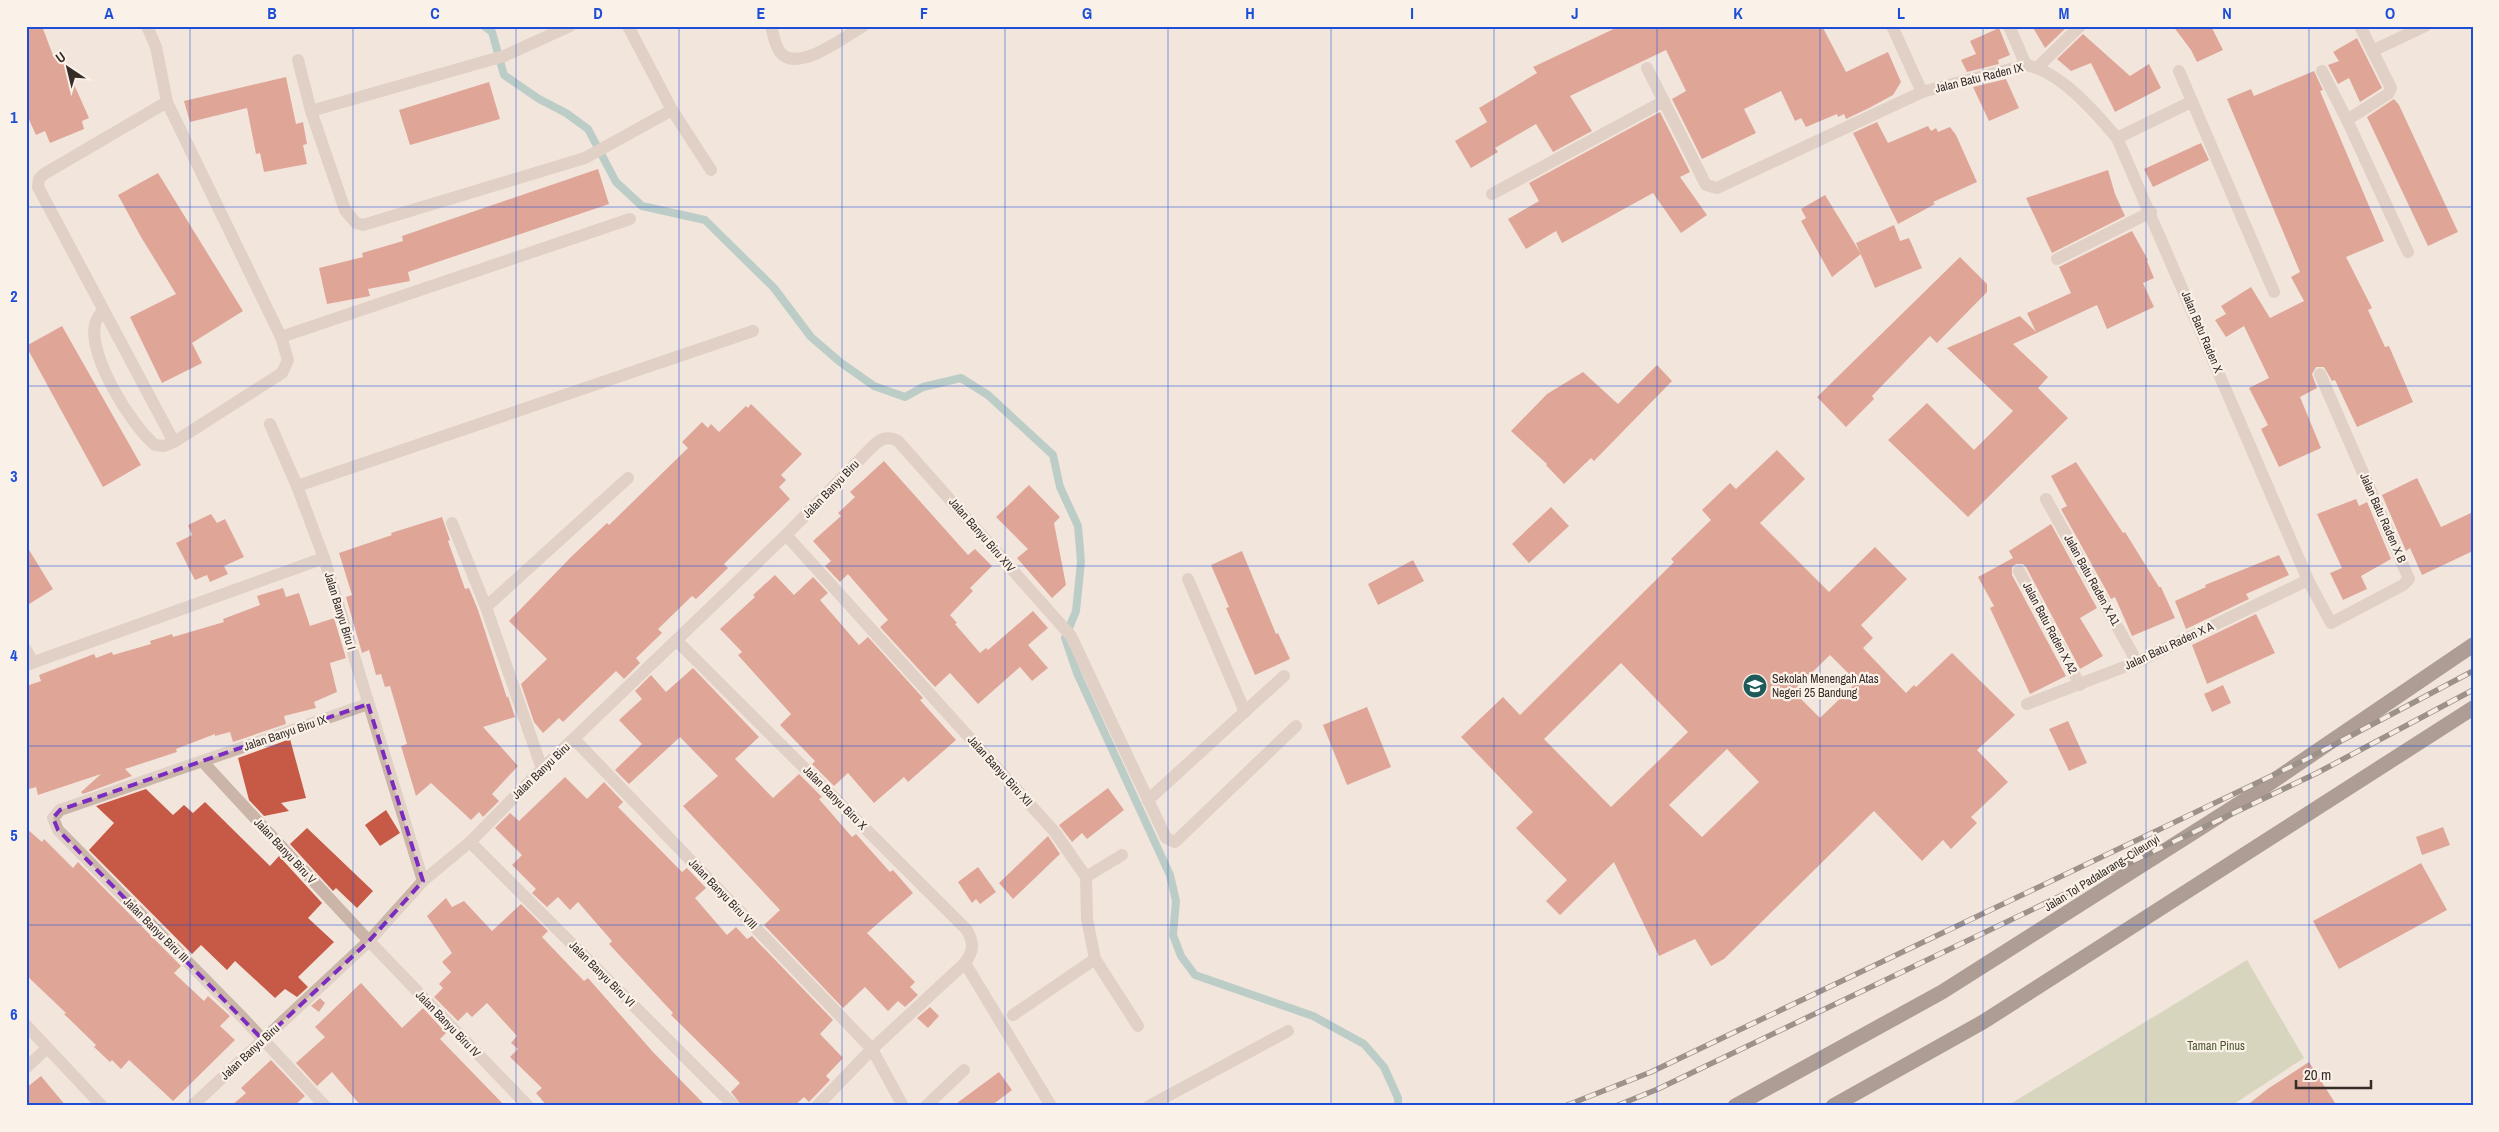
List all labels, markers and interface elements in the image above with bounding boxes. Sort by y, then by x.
text: A [104,2,114,24]
text: B [267,2,277,24]
text: C [430,2,440,24]
text: D [593,2,603,24]
text: E [757,2,766,24]
text: F [920,2,928,24]
text: G [1082,2,1092,24]
text: H [1245,2,1255,24]
text: I [1410,2,1414,24]
text: J [1571,2,1579,24]
text: K [1733,2,1743,24]
text: L [1897,2,1905,24]
text: M [2059,2,2070,24]
text: N [2222,2,2232,24]
text: O [2385,2,2395,24]
north arrow [42,42,92,92]
text: U [52,48,69,67]
street label: Jalan Batu Raden IX [1933,59,2025,97]
text: 1 [10,106,18,128]
text: 2 [10,285,18,307]
street label: Jalan Batu Raden X [2178,289,2227,376]
street label: Jalan Banyu Biru [799,456,863,522]
text: 3 [10,465,18,487]
street label: Jalan Batu Raden X B [2356,471,2410,566]
street label: Jalan Banyu Biru XIV [945,494,1019,576]
street label: Jalan Batu Raden X A1 [2060,532,2124,629]
street label: Jalan Banyu Biru I [321,570,359,652]
street label: Jalan Batu Raden X A2 [2019,579,2081,677]
street label: Jalan Batu Raden X A [2122,618,2216,674]
text: 4 [10,644,18,666]
place label: Sekolah Menengah Atas Negeri 25 Bandung [1772,671,1879,701]
school or university icon: Sekolah Menengah Atas Negeri 25 Bandung [1742,673,1768,699]
street label: Jalan Banyu Biru IX [241,711,329,755]
street label: Jalan Banyu Biru XII [964,732,1036,810]
street label: Jalan Banyu Biru [508,739,574,803]
street label: Jalan Banyu Biru X [800,763,871,834]
street label: Jalan Banyu Biru V [250,815,320,888]
text: 5 [10,824,18,846]
street label: Jalan Tol Padalarang–Cileunyi [2041,831,2163,915]
street label: Jalan Banyu Biru VIII [685,855,761,933]
street label: Jalan Banyu Biru III [120,894,192,966]
street label: Jalan Banyu Biru VI [566,938,638,1010]
street label: Jalan Banyu Biru IV [412,987,484,1061]
text: 6 [10,1003,18,1025]
street label: Jalan Banyu Biru [217,1021,283,1083]
park label: Taman Pinus [2187,1038,2245,1054]
scale bar [2296,1057,2372,1089]
text: 20 m [2304,1064,2331,1085]

